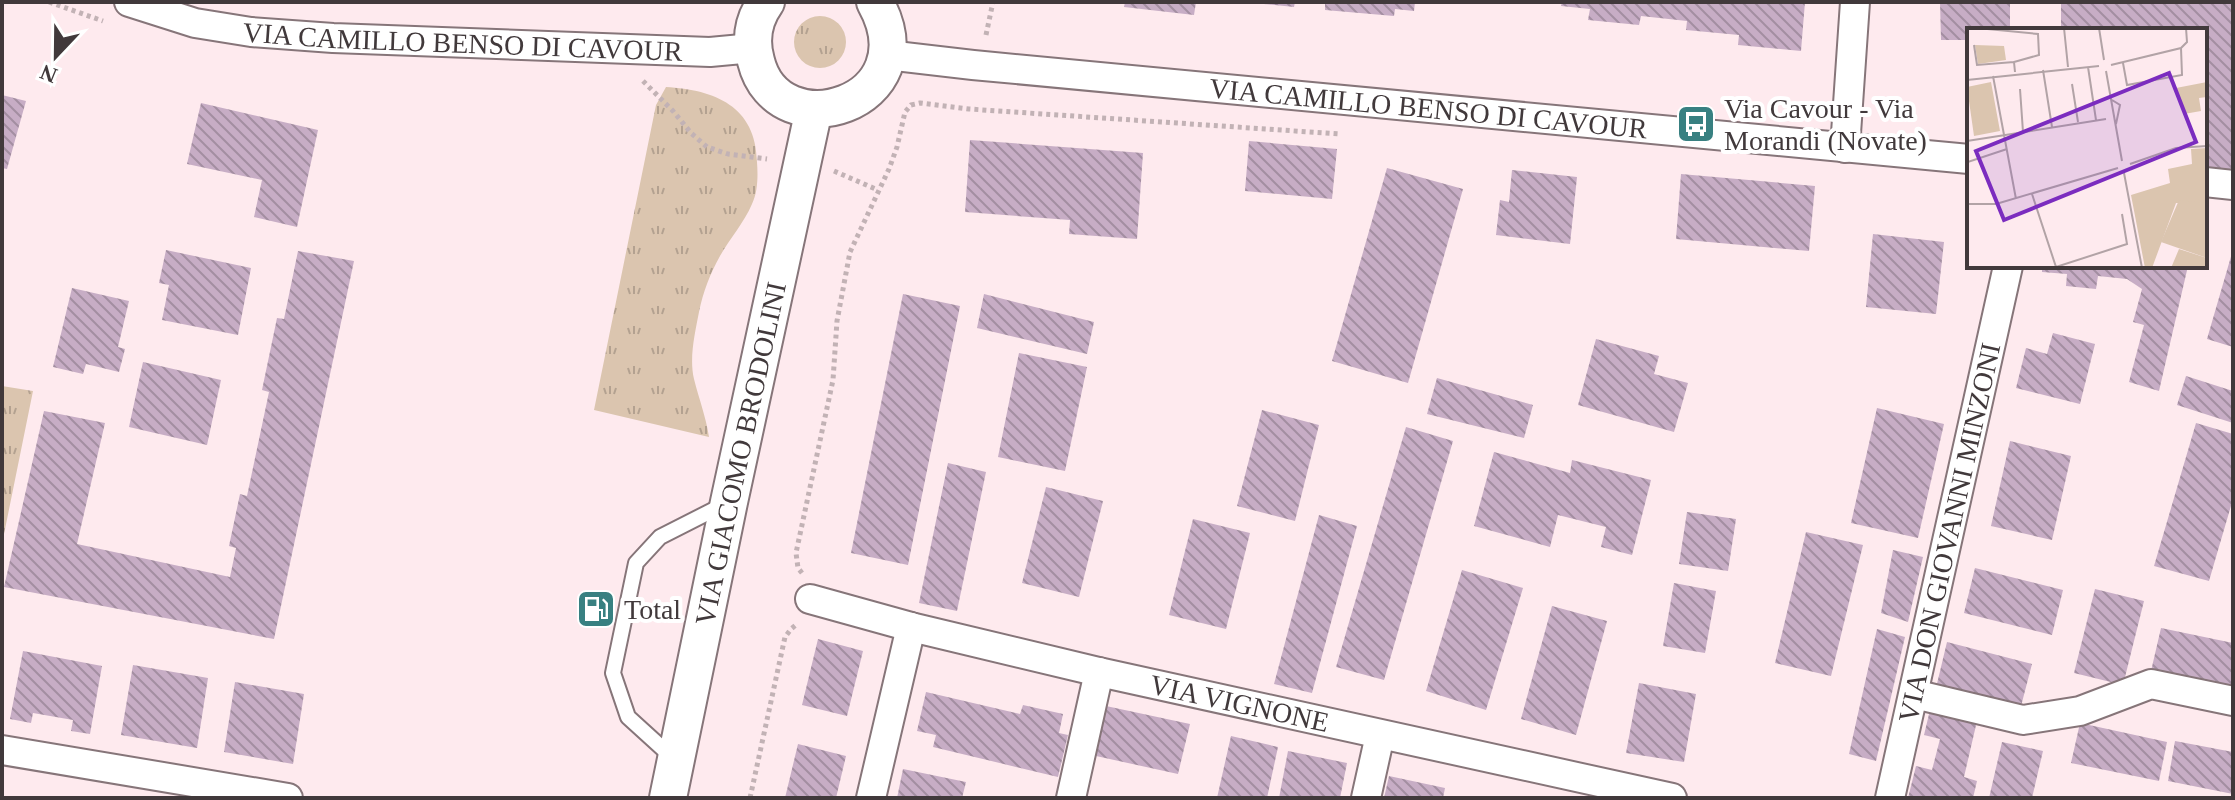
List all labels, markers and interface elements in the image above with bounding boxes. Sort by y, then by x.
north arrow [16,16,96,96]
street label: VIA CAMILLO BENSO DI CAVOUR [242,16,683,66]
inset map [1967,28,2207,268]
text: N [37,59,61,89]
street label: VIA CAMILLO BENSO DI CAVOUR [1208,72,1649,144]
place label: Via Cavour - Via Morandi (Novate) [1724,93,1927,156]
bus stop icon: Via Cavour - Via Morandi (Novate) [1675,103,1717,145]
street label: VIA GIACOMO BRODOLINI [689,279,792,628]
street label: VIA DON GIOVANNI MINZONI [1892,340,2006,725]
fuel station icon: Total [575,588,617,630]
place label: Total [624,594,681,625]
street label: VIA VIGNONE [1147,668,1332,738]

